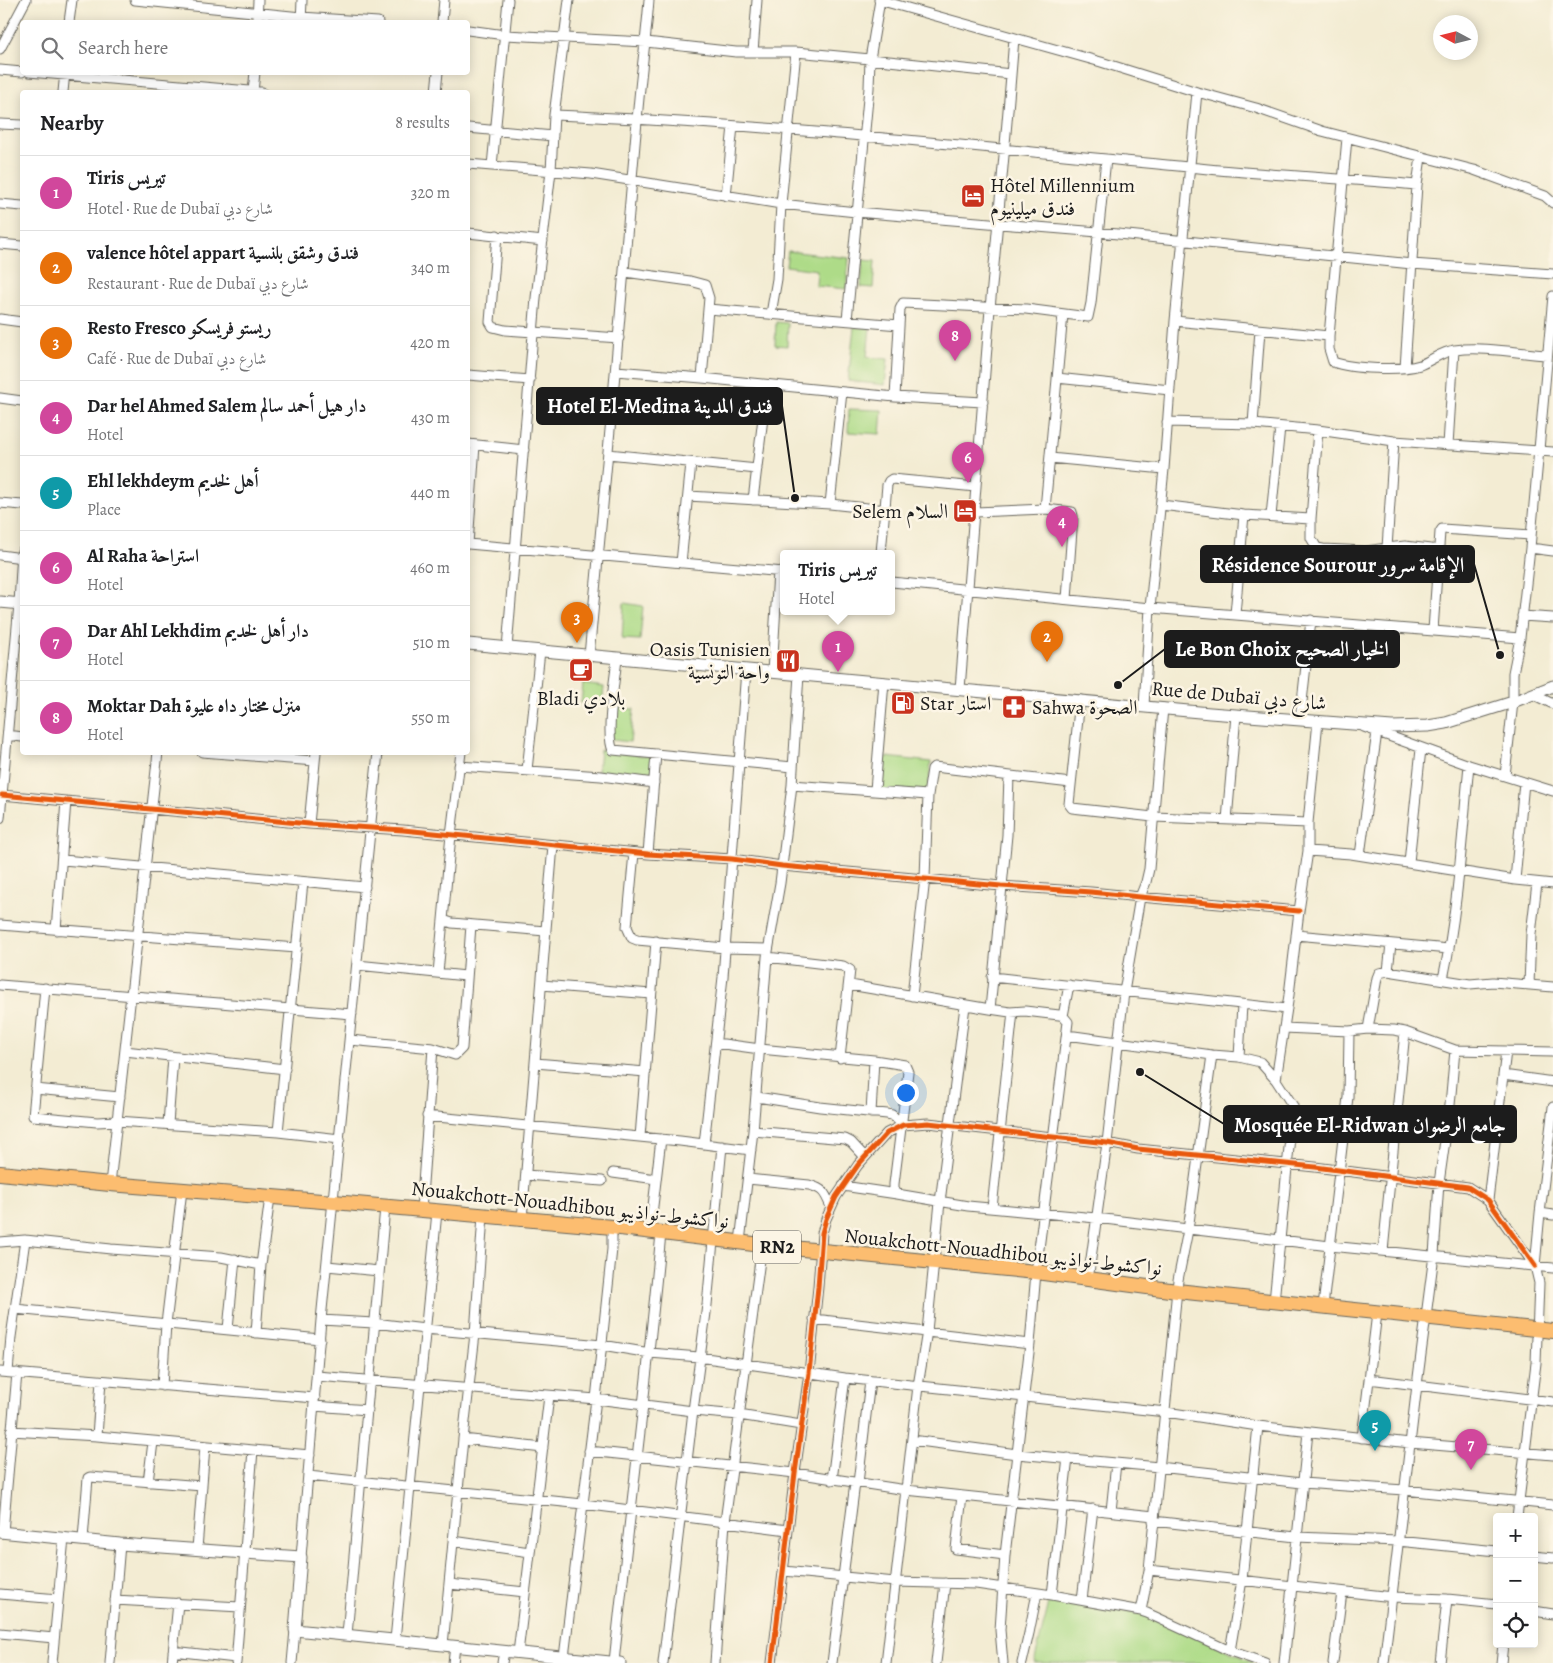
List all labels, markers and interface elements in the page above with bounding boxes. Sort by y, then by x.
north arrow [1433,15,1478,60]
search box [20,20,470,75]
icon: search [38,34,66,62]
text: Search here [78,35,168,61]
text: Nearby [40,109,103,137]
text: 8 results [395,112,450,134]
text: Tiris تيريس [87,165,166,191]
place label: Hôtel Millennium فندق ميلينيوم [990,172,1136,226]
text: 1 [53,182,59,204]
text: 320 m [411,182,450,204]
hotel icon: Hôtel Millennium فندق ميلينيوم [960,183,986,209]
text: Hotel · Rue de Dubaï شارع دبي [87,198,273,220]
text: valence hôtel appart فندق وشقق بلنسية [87,240,359,266]
text: 2 [52,257,60,279]
text: 340 m [411,257,450,279]
text: Restaurant · Rue de Dubaï شارع دبي [87,273,309,295]
text: Resto Fresco ريستو فريسكو [87,315,272,341]
pin: 8 [939,320,971,361]
text: 3 [53,332,59,354]
text: 420 m [410,332,450,354]
text: Café · Rue de Dubaï شارع دبي [87,348,266,370]
callout: Hotel El-Medina فندق المدينة [537,388,782,424]
text: Hotel El-Medina فندق المدينة [547,392,773,420]
text: Dar hel Ahmed Salem دار هيل أحمد سالم [87,393,367,419]
text: 4 [52,407,60,429]
text: 430 m [411,407,450,429]
text: Hotel [87,424,123,446]
pin: 6 [952,442,984,483]
text: Ehl lekhdeym أهل لخديم [87,468,259,494]
text: 5 [53,482,59,504]
text: 440 m [410,482,450,504]
place label: Selem السلام [852,498,948,529]
hotel icon: Selem السلام [952,498,978,524]
text: Place [87,499,121,521]
pin: 4 [1046,506,1078,547]
text: Al Raha استراحة [87,543,199,569]
callout: Résidence Sourour الإقامة سرور [1201,546,1474,582]
popup [780,550,895,615]
text: Résidence Sourour الإقامة سرور [1212,551,1464,580]
text: 6 [52,557,60,579]
text: 460 m [410,557,450,579]
text: Tiris تيريس [798,557,877,583]
text: Hotel [87,574,123,596]
text: Hotel [798,588,834,610]
pin: 3 [561,602,593,643]
text: Dar Ahl Lekhdim دار أهل لخديم [87,618,309,644]
pin: 2 [1031,621,1063,662]
pin: 1 [822,631,854,672]
callout: Le Bon Choix الخيار الصحيح [1165,631,1399,667]
text: 7 [53,632,59,654]
text: 510 m [413,632,450,654]
text: Le Bon Choix الخيار الصحيح [1175,635,1389,668]
place label: Oasis Tunisien واحة التونسية [650,636,770,686]
restaurant icon: Oasis Tunisien واحة التونسية [775,648,801,674]
text: Hotel [87,649,123,671]
cafe icon: Bladi بلادي [568,657,594,683]
street label: Rue de Dubaï شارع دبي [1150,675,1328,721]
place label: Bladi بلادي [537,685,625,714]
fuel station icon: Star استار [890,690,916,716]
place label: Star استار [920,690,991,717]
text: Moktar Dah منزل مختار داه عليوة [87,693,301,719]
pharmacy icon: Sahwa الصحوة [1001,694,1027,720]
place label: Sahwa الصحوة [1032,694,1138,721]
text: 8 [52,707,60,729]
text: 550 m [411,707,450,729]
text: Hotel [87,724,123,746]
your location [893,1080,919,1106]
callout: Mosquée El-Ridwan جامع الرضوان [1224,1106,1516,1142]
text: Mosquée El-Ridwan جامع الرضوان [1234,1111,1506,1144]
street label: Nouakchott-Nouadhibou نواكشوط-نواذيبو [410,1175,730,1235]
street label: Nouakchott-Nouadhibou نواكشوط-نواذيبو [843,1222,1163,1282]
road number: RN2 [753,1230,801,1264]
pin: 5 [1359,1410,1391,1451]
pin: 7 [1455,1429,1487,1470]
map controls [1493,1513,1538,1648]
button: + [1493,1513,1538,1558]
button: − [1493,1558,1538,1603]
button: locate [1493,1603,1538,1648]

